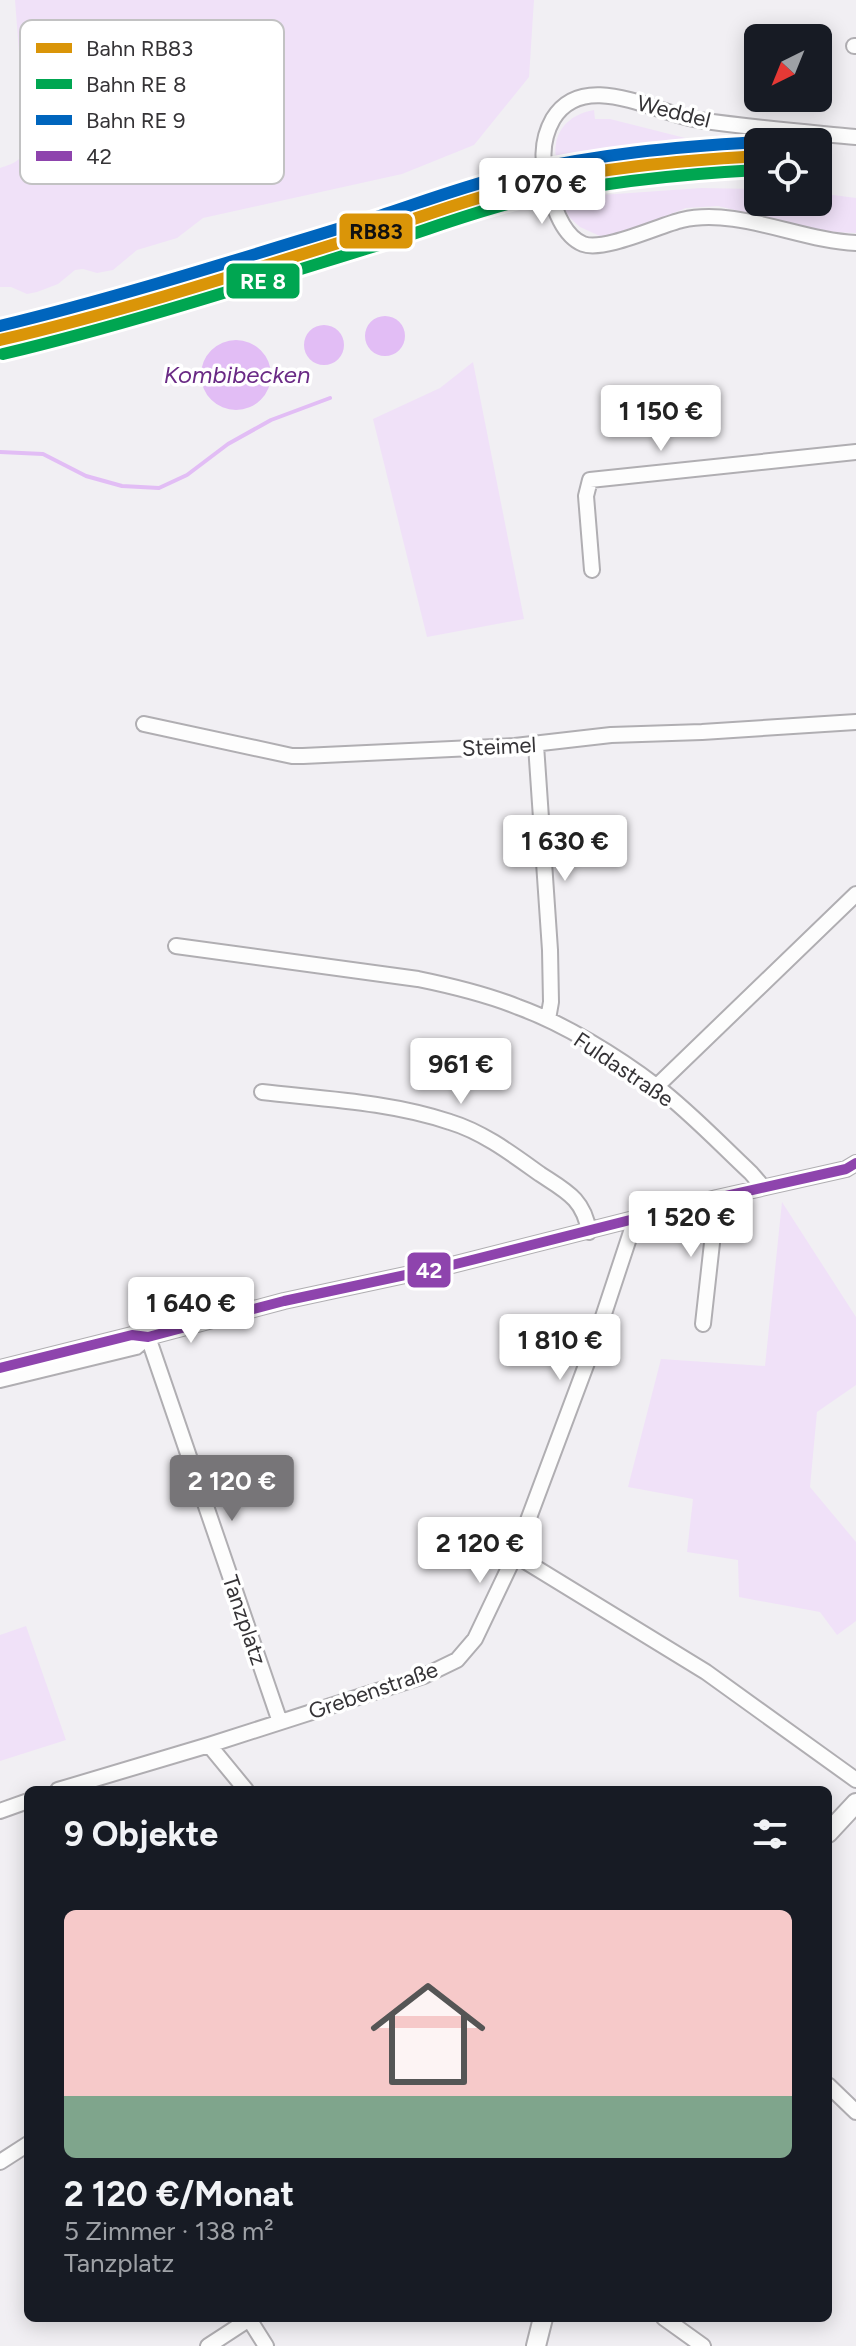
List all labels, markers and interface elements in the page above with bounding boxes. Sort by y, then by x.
legend [20,20,284,184]
north arrow [744,24,832,112]
map controls [744,24,832,216]
text: Bahn RB83 [86,35,193,62]
text: Bahn RE 8 [86,71,186,98]
street label: Weddel [634,89,713,134]
text: Bahn RE 9 [86,107,185,134]
button: locate [744,128,832,216]
text: 42 [86,143,112,170]
pin: 1 070 € [468,158,616,226]
text: 1 070 € [497,168,587,200]
line badge: RB83 [338,212,414,250]
text: RB83 [349,218,403,245]
line badge: RE 8 [225,262,301,300]
text: RE 8 [240,268,286,295]
water label: Kombibecken [164,360,310,389]
pin: 1 150 € [587,385,735,453]
text: 1 150 € [619,395,703,427]
street label: Steimel [461,731,537,762]
pin: 1 630 € [491,815,639,883]
text: 1 630 € [521,825,609,857]
street label: Fuldastraße [569,1026,679,1113]
pin: 961 € [405,1038,517,1106]
text: 961 € [428,1048,494,1080]
pin: 1 520 € [617,1191,765,1259]
text: 1 520 € [647,1201,735,1233]
line badge: 42 [406,1251,452,1289]
text: 42 [416,1257,442,1284]
pin: 1 640 € [117,1277,265,1345]
text: 1 640 € [146,1287,236,1319]
pin: 1 810 € [486,1314,634,1382]
text: 1 810 € [517,1324,603,1356]
pin: 2 120 € [158,1455,306,1523]
text: 2 120 € [188,1465,276,1497]
pin: 2 120 € [406,1517,554,1585]
text: 2 120 € [436,1527,524,1559]
street label: Tanzplatz [217,1572,272,1669]
street label: Grebenstraße [305,1656,441,1725]
icon: filters [748,1812,792,1856]
text: 9 Objekte [64,1814,218,1855]
icon: home [356,1962,500,2106]
text: 2 120 €/Monat [64,2174,294,2215]
text: 5 Zimmer · 138 m² [64,2215,274,2247]
text: Tanzplatz [64,2247,174,2279]

